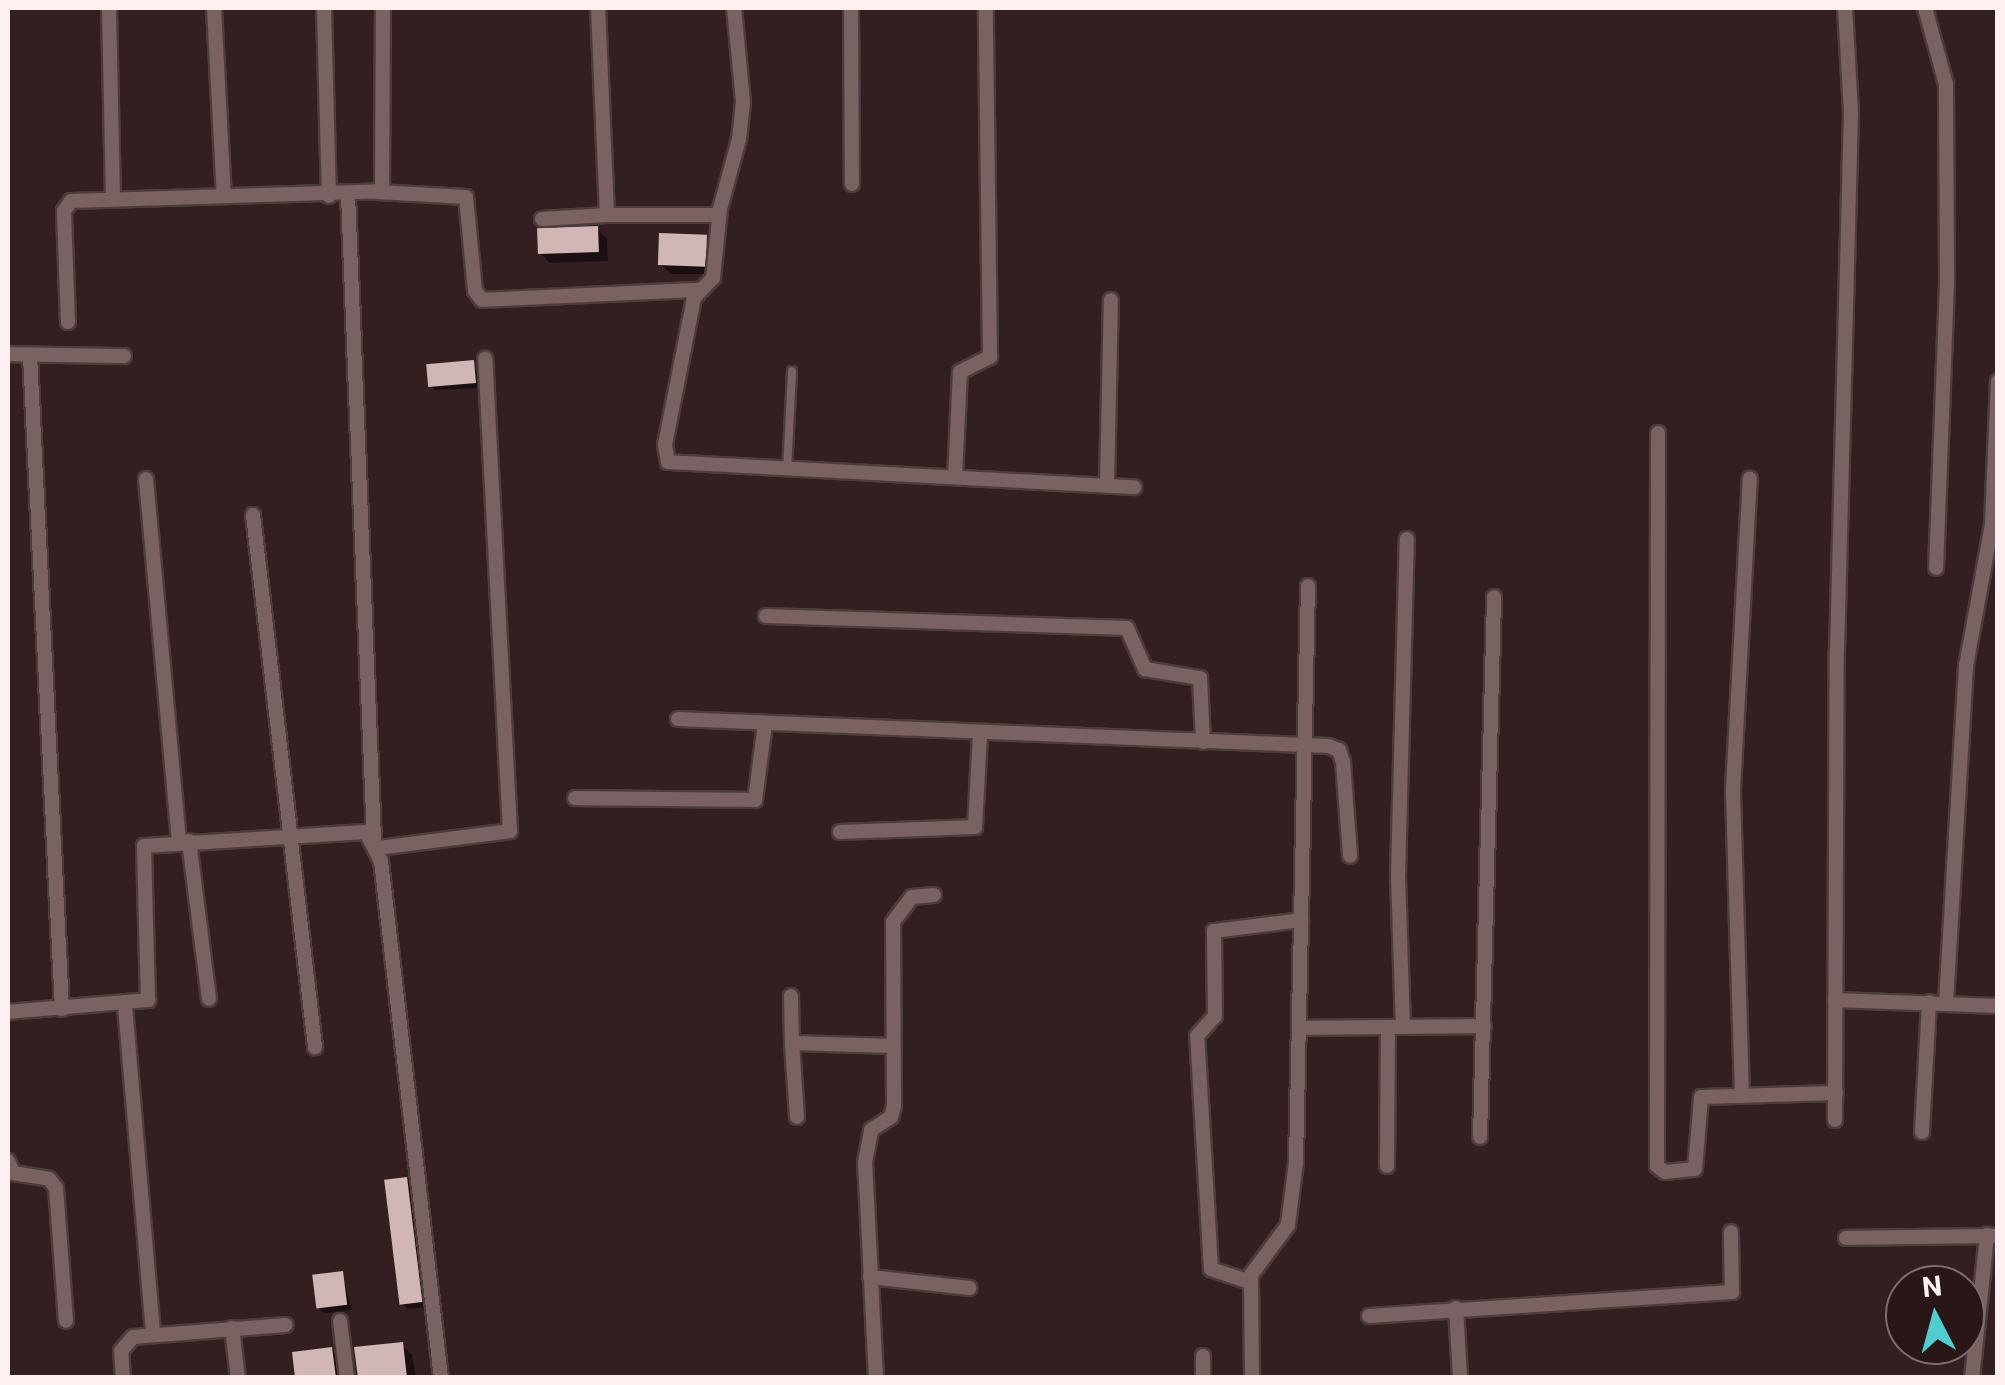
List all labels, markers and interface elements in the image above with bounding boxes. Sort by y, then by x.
north arrow [1885,1265,1985,1365]
text: N [1920,1269,1944,1304]

